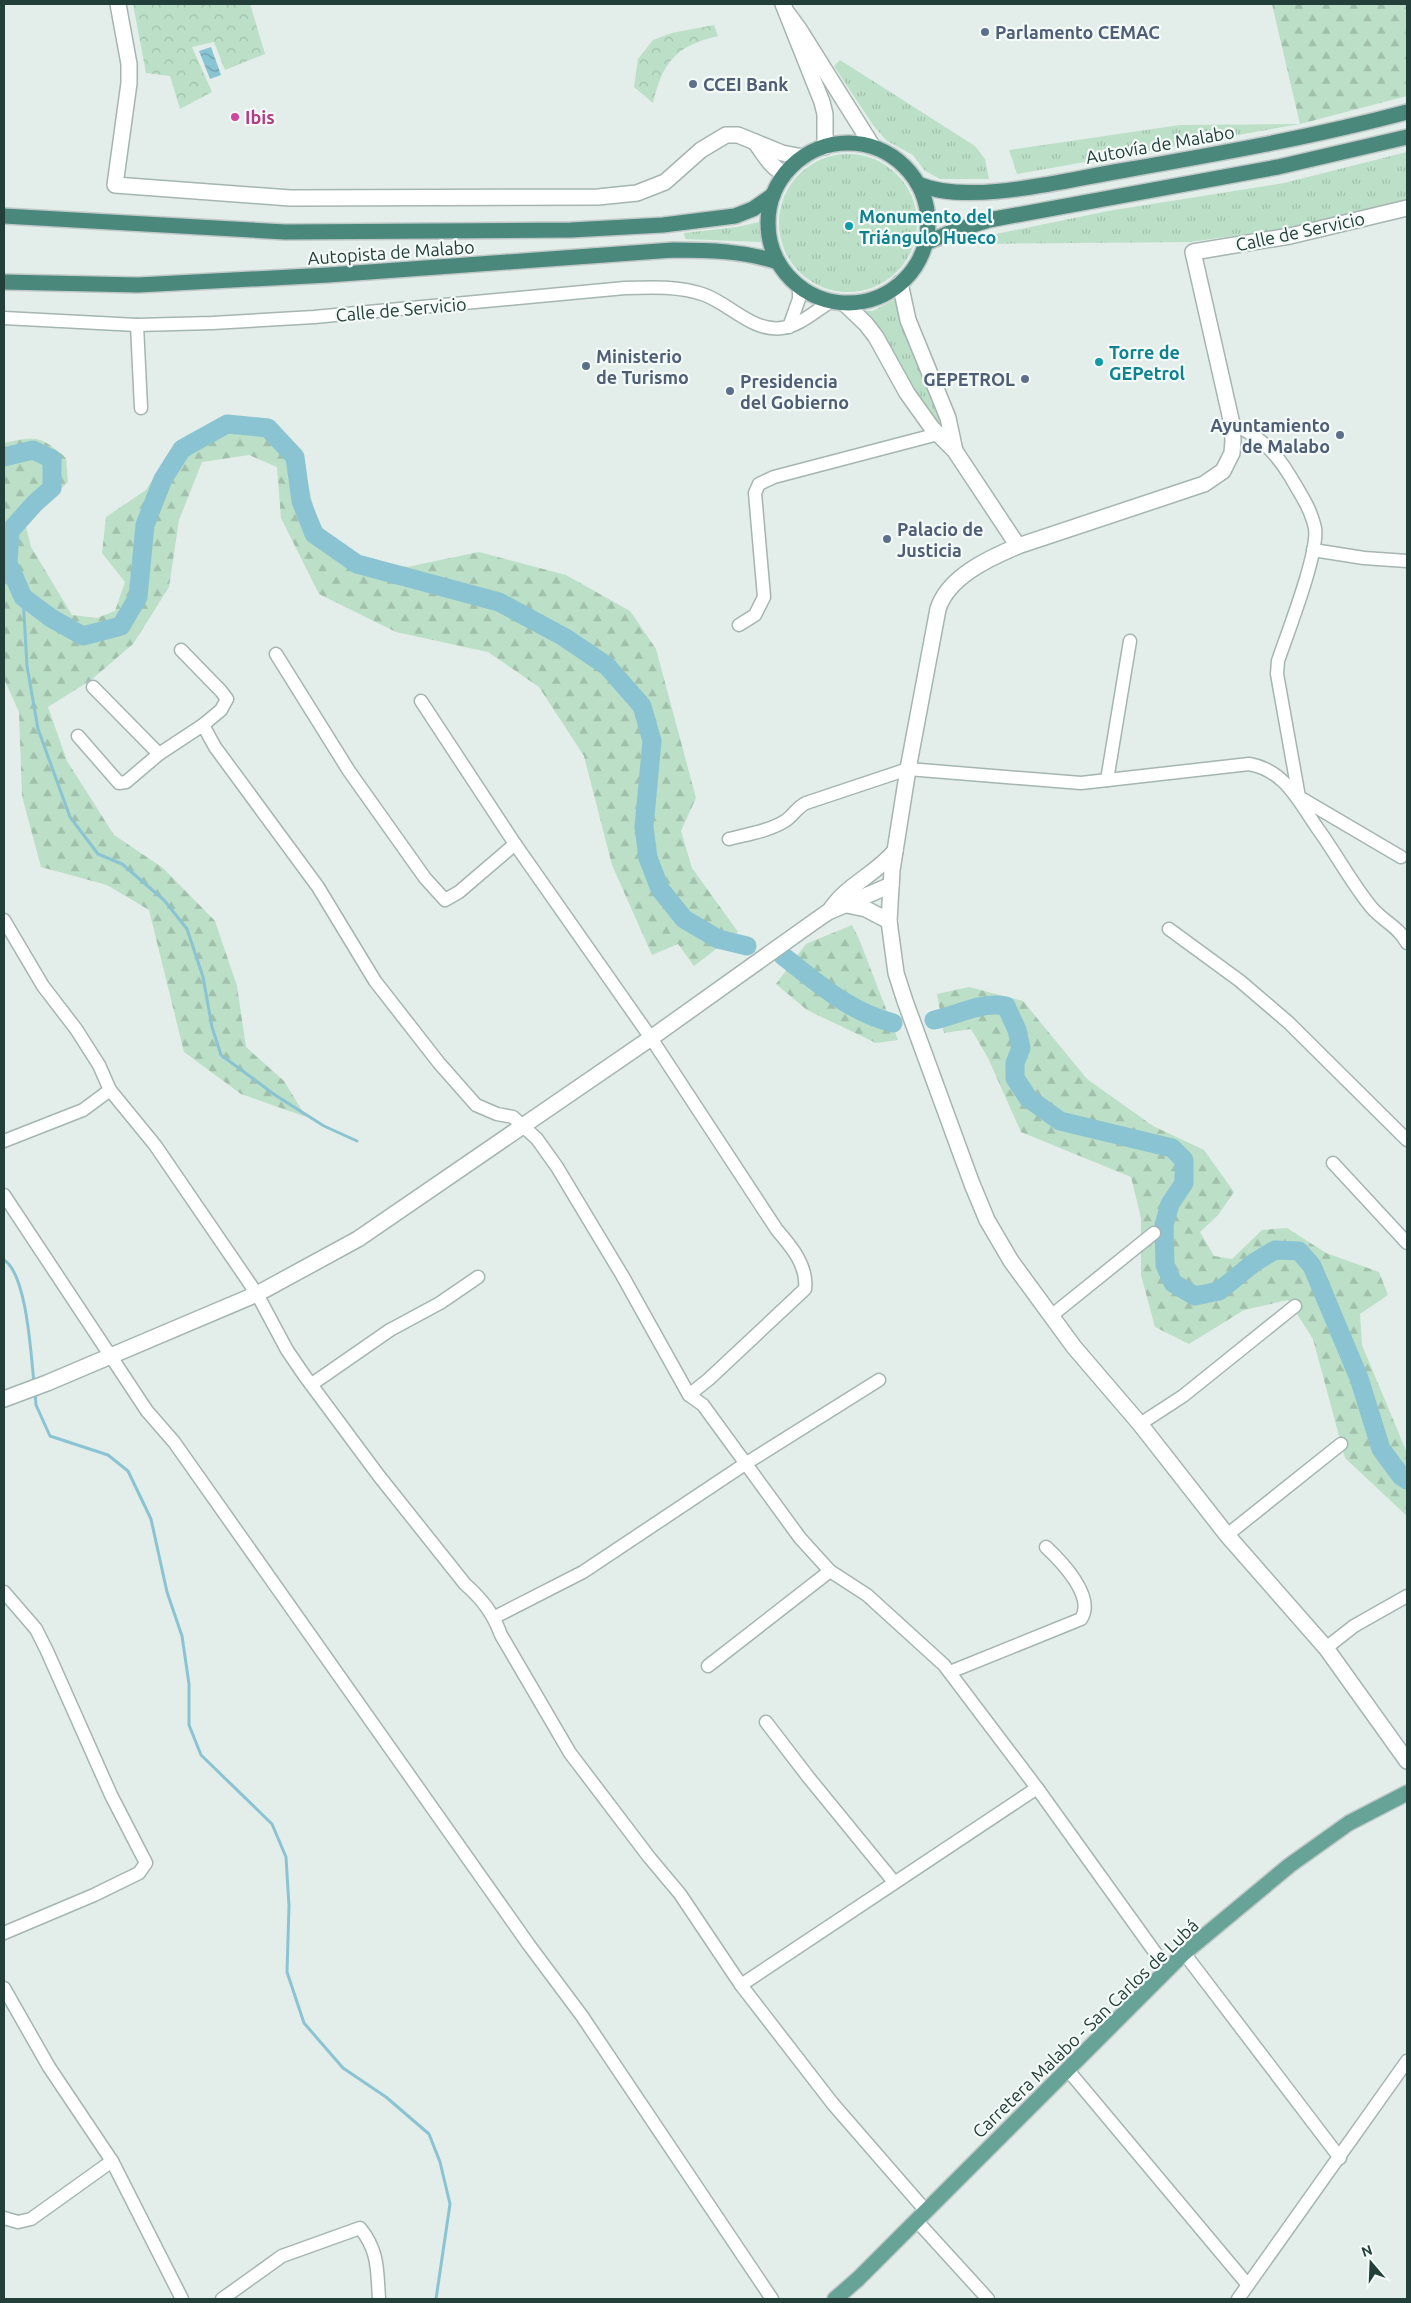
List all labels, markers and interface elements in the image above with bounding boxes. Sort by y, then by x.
place label: Parlamento CEMAC [995,22,1160,42]
marker: Parlamento CEMAC [979,26,991,38]
place label: CCEI Bank [703,74,788,94]
marker: CCEI Bank [687,78,699,90]
place label: Ibis [245,107,275,127]
marker: Ibis [229,111,241,123]
street label: Autovía de Malabo [1084,121,1236,167]
place label: Monumento del Triángulo Hueco [859,206,996,247]
street label: Calle de Servicio [1234,208,1366,254]
marker: Monumento del Triángulo Hueco [843,220,855,232]
street label: Autopista de Malabo [307,236,475,268]
street label: Calle de Servicio [335,293,467,325]
place label: Torre de GEPetrol [1109,342,1185,383]
place label: Ministerio de Turismo [596,346,689,387]
marker: Torre de GEPetrol [1093,356,1105,368]
marker: Ministerio de Turismo [580,360,592,372]
place label: GEPETROL [923,369,1015,389]
place label: Presidencia del Gobierno [740,371,849,412]
marker: GEPETROL [1019,373,1031,385]
marker: Presidencia del Gobierno [724,385,736,397]
place label: Ayuntamiento de Malabo [1210,415,1330,456]
marker: Ayuntamiento de Malabo [1334,429,1346,441]
place label: Palacio de Justicia [897,519,983,560]
marker: Palacio de Justicia [881,533,893,545]
street label: Carretera Malabo - San Carlos de Lubá [968,1915,1202,2141]
north arrow [1346,2238,1396,2288]
text: N [1359,2241,1374,2260]

